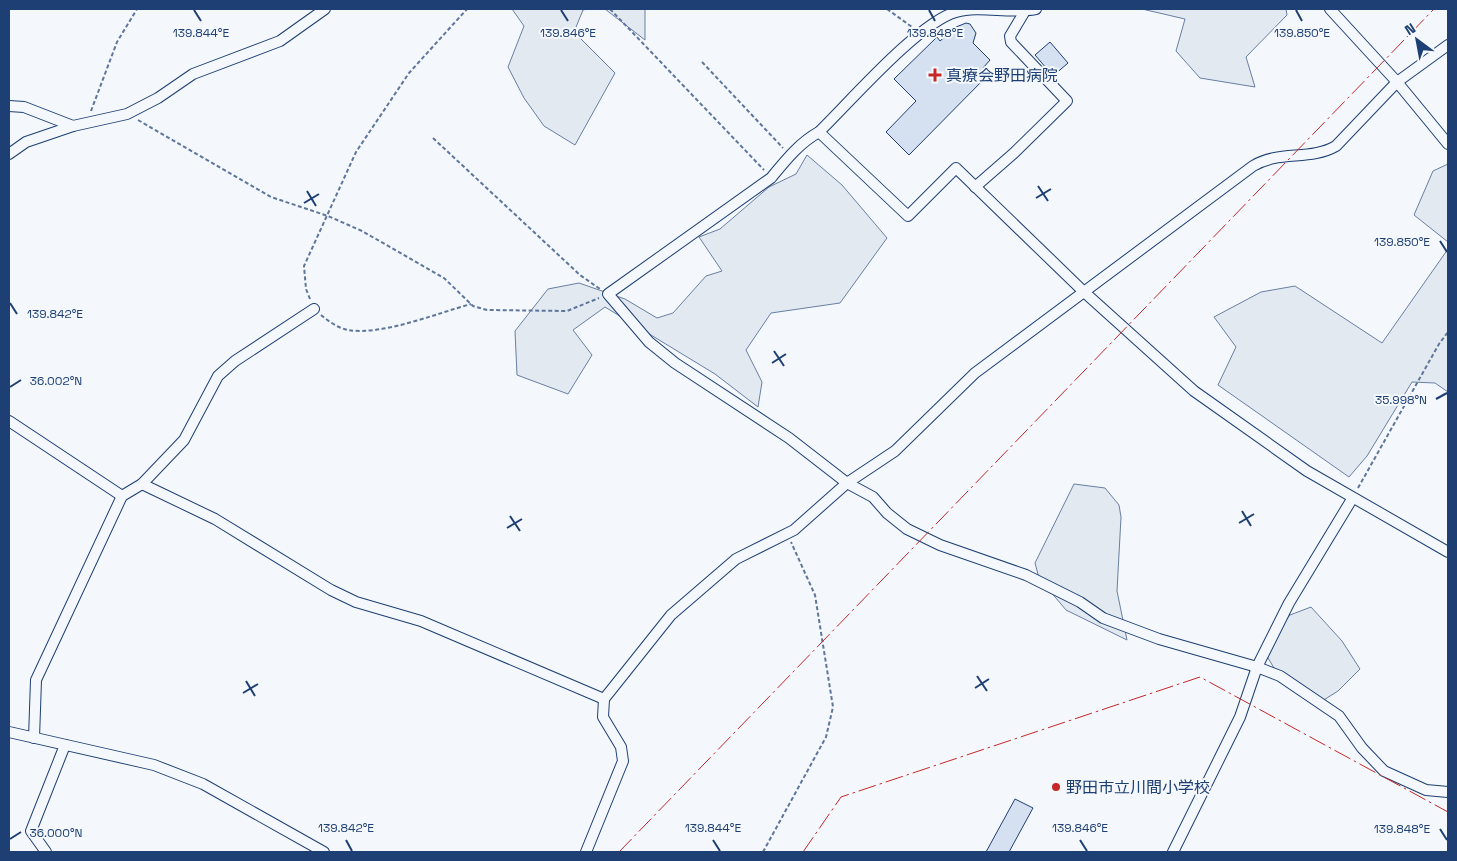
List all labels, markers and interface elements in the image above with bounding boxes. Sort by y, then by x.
north arrow [1392,15,1442,65]
text: N [1401,19,1419,39]
text: 139.844°E [173,25,229,41]
text: 139.846°E [540,25,596,41]
text: 139.848°E [907,25,963,41]
text: 139.850°E [1274,25,1330,41]
place label: 真療会野田病院 [946,65,1058,86]
marker: 真療会野田病院 [928,68,942,82]
text: 139.850°E [1374,234,1430,250]
text: 139.842°E [27,306,83,322]
text: 36.002°N [30,373,82,389]
text: 35.998°N [1375,392,1427,408]
place label: 野田市立川間小学校 [1066,777,1210,798]
marker: 野田市立川間小学校 [1050,781,1062,793]
text: 139.842°E [318,820,374,836]
text: 139.844°E [685,820,741,836]
text: 139.846°E [1052,820,1108,836]
text: 139.848°E [1374,821,1430,837]
text: 36.000°N [29,825,83,841]

